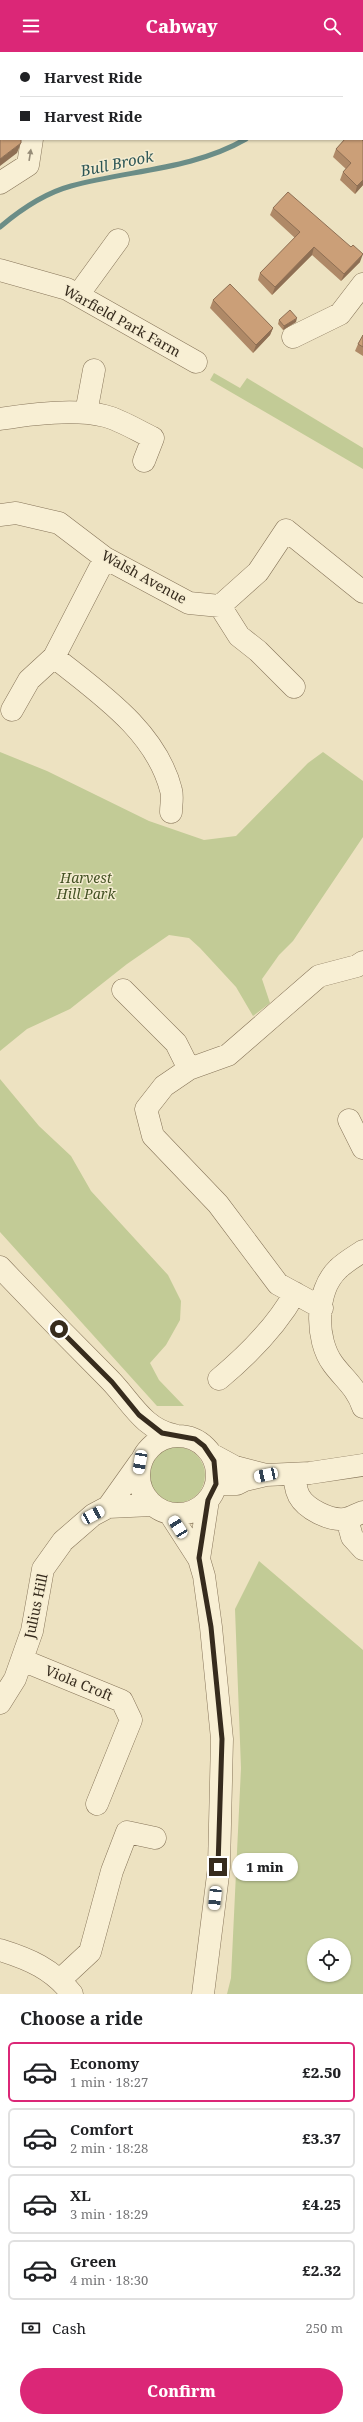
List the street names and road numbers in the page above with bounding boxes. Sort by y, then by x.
street label: Warfield Park Farm [60,280,184,361]
street label: Walsh Avenue [98,545,190,608]
street label: Julius Hill [19,1571,52,1641]
street label: Viola Croft [43,1660,116,1705]

